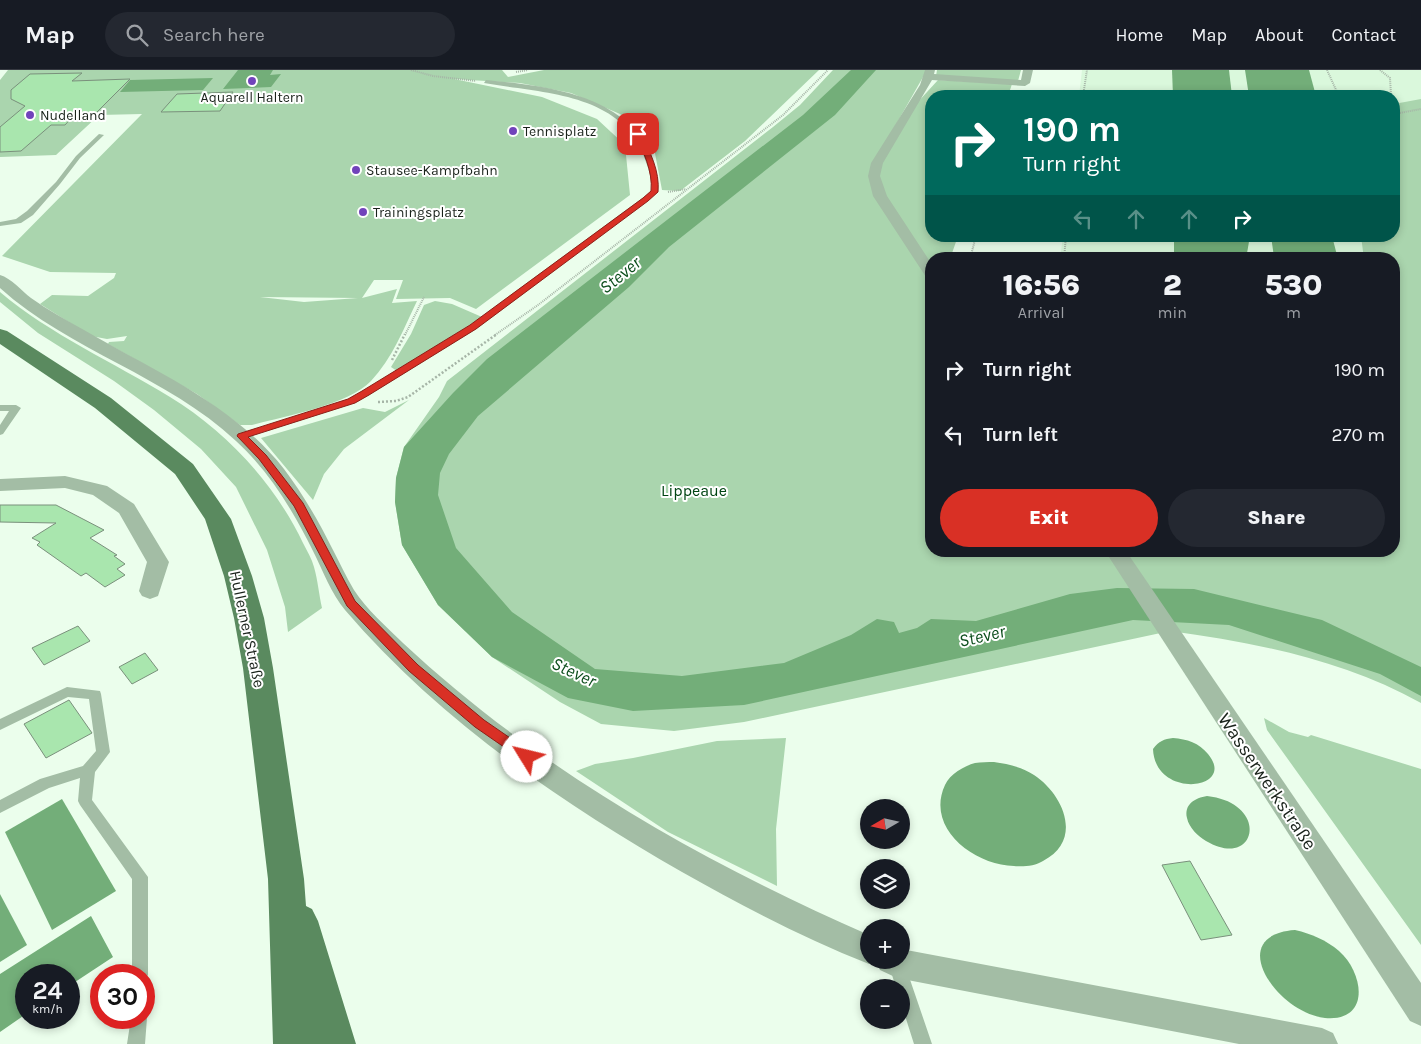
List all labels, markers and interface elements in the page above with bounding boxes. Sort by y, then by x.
search box [105,12,455,57]
text: Map [25,21,75,49]
icon: search [123,21,151,49]
text: Search here [163,24,265,46]
text: Home [1115,24,1163,46]
text: Map [1191,24,1227,46]
text: About [1255,24,1304,46]
text: Contact [1332,24,1396,46]
marker: Aquarell Haltern [246,75,258,87]
place label: Aquarell Haltern [201,89,303,106]
place label: Nudelland [40,107,106,124]
marker: Nudelland [24,109,36,121]
text: 190 m [1023,109,1121,150]
icon: right [940,110,1005,175]
pin [617,113,659,155]
icon: arrive [624,120,652,148]
place label: Tennisplatz [523,123,596,140]
marker: Tennisplatz [507,125,519,137]
text: Turn right [1023,151,1121,177]
place label: Stausee-Kampfbahn [366,162,498,179]
marker: Stausee-Kampfbahn [350,164,362,176]
place label: Trainingsplatz [373,204,464,221]
icon: left [1069,205,1097,233]
icon: ahead [1122,205,1150,233]
icon: ahead [1175,205,1203,233]
icon: right [1228,205,1256,233]
marker: Trainingsplatz [357,206,369,218]
water label: Stever [595,251,646,298]
text: 16:56 [1003,267,1080,303]
text: 2 [1163,267,1182,303]
text: 530 [1265,267,1322,303]
text: Arrival [1018,303,1065,322]
text: min [1158,303,1187,322]
text: m [1286,303,1301,322]
icon: right [940,356,968,384]
text: Turn right [983,359,1072,381]
text: 190 m [1334,359,1385,381]
icon: left [940,421,968,449]
text: Turn left [983,424,1058,446]
text: 270 m [1332,424,1385,446]
park label: Lippeaue [661,481,727,500]
button: Exit [940,489,1158,547]
button: Share [1168,489,1385,547]
street label: Hullerner Straße [226,569,269,689]
water label: Stever [957,620,1008,652]
water label: Stever [548,652,601,692]
street label: Wasserwerkstraße [1213,709,1321,854]
position arrow [500,730,552,782]
north arrow [860,799,910,849]
map controls [860,799,910,1029]
button: layers [860,859,910,909]
button: + [860,919,910,969]
speed limit sign: 30 [90,964,155,1029]
text: 24 [32,976,63,1005]
button: − [860,979,910,1029]
text: km/h [32,1002,63,1016]

